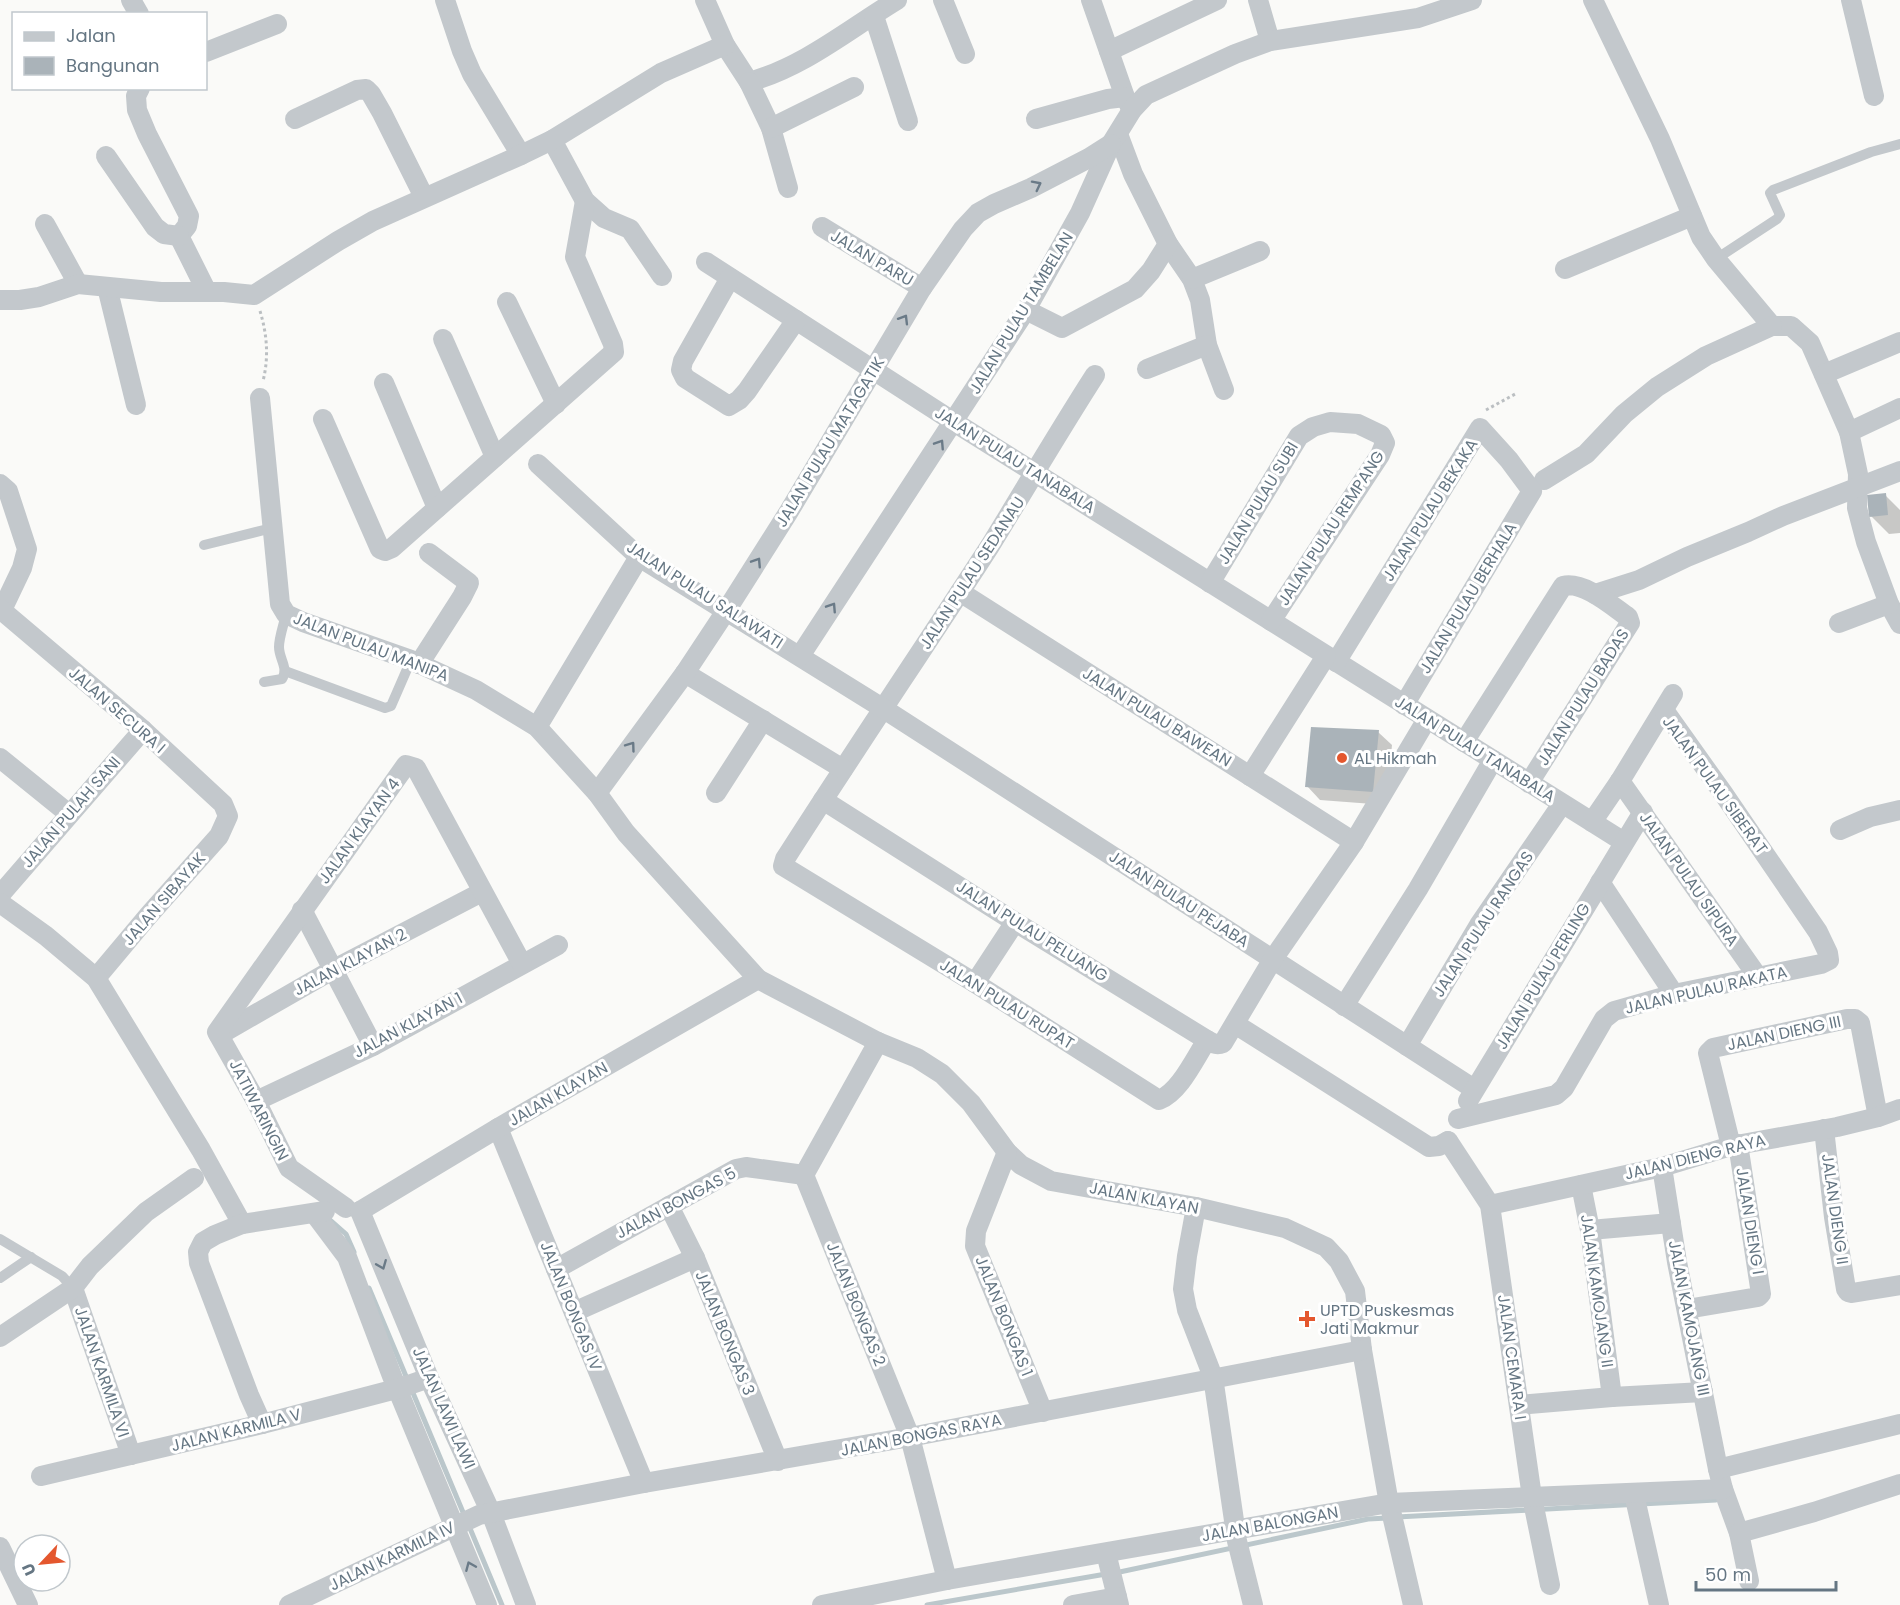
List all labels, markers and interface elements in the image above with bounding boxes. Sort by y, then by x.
legend [12,12,207,90]
text: Jalan [66,23,116,48]
text: Bangunan [66,53,160,78]
one-way arrow [1030,181,1041,192]
street label: JALAN PARU [826,224,918,292]
street label: JALAN PULAU TAMBELAN [963,228,1079,398]
one-way arrow [896,315,908,325]
street label: JALAN PULAU MATAGATIK [770,352,890,531]
street label: JALAN PULAU TANABALA [930,401,1100,519]
street label: JALAN PULAU BEKAKA [1377,434,1483,586]
street label: JALAN PULAU SUBI [1212,437,1304,569]
one-way arrow [932,440,943,451]
street label: JALAN PULAU REMPANG [1272,446,1390,610]
street label: JALAN PULAU SEDANAU [914,492,1030,654]
street label: JALAN PULAU BERHALA [1414,518,1522,678]
street label: JALAN PULAU SALAWATI [622,536,788,654]
one-way arrow [750,558,761,569]
one-way arrow [825,603,836,614]
street label: JALAN PULAU MANIPA [290,607,452,687]
street label: JALAN PULAU BADAS [1532,624,1634,770]
street label: JALAN SECURA I [63,661,171,759]
street label: JALAN PULAU BAWEAN [1078,662,1236,772]
street label: JALAN PULAU TANABALA [1390,690,1560,808]
street label: JALAN PULAU SIBERAT [1657,711,1773,859]
one-way arrow [624,742,635,753]
place label: AL Hikmah [1354,747,1437,770]
street label: JALAN PULAH SANI [16,751,126,873]
marker: AL Hikmah [1335,751,1349,765]
street label: JALAN KLAYAN 4 [313,773,405,889]
street label: JALAN PULAU SIPURA [1634,807,1744,951]
street label: JALAN PULAU PEJABA [1105,845,1254,953]
street label: JALAN SIBAYAK [117,847,211,950]
street label: JALAN PULAU RANGAS [1427,847,1539,1001]
street label: JALAN PULAU PELUANG [952,875,1112,987]
street label: JALAN PULAU PERLING [1490,898,1596,1054]
street label: JALAN KLAYAN 2 [290,923,410,1001]
street label: JALAN PULAU RUPAT [935,953,1079,1055]
street label: JALAN PULAU RAKATA [1623,960,1789,1020]
street label: JALAN KLAYAN 1 [349,987,467,1063]
street label: JALAN DIENG III [1725,1010,1843,1056]
street label: JATIWARINGIN [224,1055,294,1165]
street label: JALAN KLAYAN [504,1056,612,1132]
street label: JALAN DIENG RAYA [1622,1128,1768,1186]
street label: JALAN DIENG II [1816,1152,1854,1266]
street label: JALAN BONGAS 5 [612,1162,740,1244]
street label: JALAN DIENG I [1730,1166,1770,1276]
street label: JALAN KLAYAN [1087,1176,1201,1220]
street label: JALAN KAMOJANG II [1575,1213,1619,1369]
street label: JALAN BONGAS IV [535,1238,608,1374]
street label: JALAN BONGAS 2 [821,1238,891,1370]
street label: JALAN KAMOJANG III [1663,1238,1715,1398]
street label: JALAN BONGAS 1 [969,1252,1039,1380]
one-way arrow [375,1259,387,1270]
street label: JALAN BONGAS 3 [690,1267,760,1399]
street label: JALAN CEMARA I [1492,1293,1532,1421]
place label: UPTD Puskesmas Jati Makmur [1320,1299,1454,1340]
street label: JALAN KARMILA VI [69,1303,135,1441]
marker: UPTD Puskesmas Jati Makmur [1298,1310,1316,1328]
street label: JALAN LAWI LAWI [407,1343,481,1473]
street label: JALAN KARMILA V [169,1403,304,1457]
street label: JALAN BONGAS RAYA [838,1408,1004,1462]
street label: JALAN BALONGAN [1200,1501,1340,1547]
street label: JALAN KARMILA IV [325,1516,459,1596]
north arrow [12,1533,72,1593]
scale bar [1696,1554,1836,1592]
text: U [16,1559,42,1579]
one-way arrow [465,1561,477,1572]
text: 50 m [1705,1562,1751,1587]

